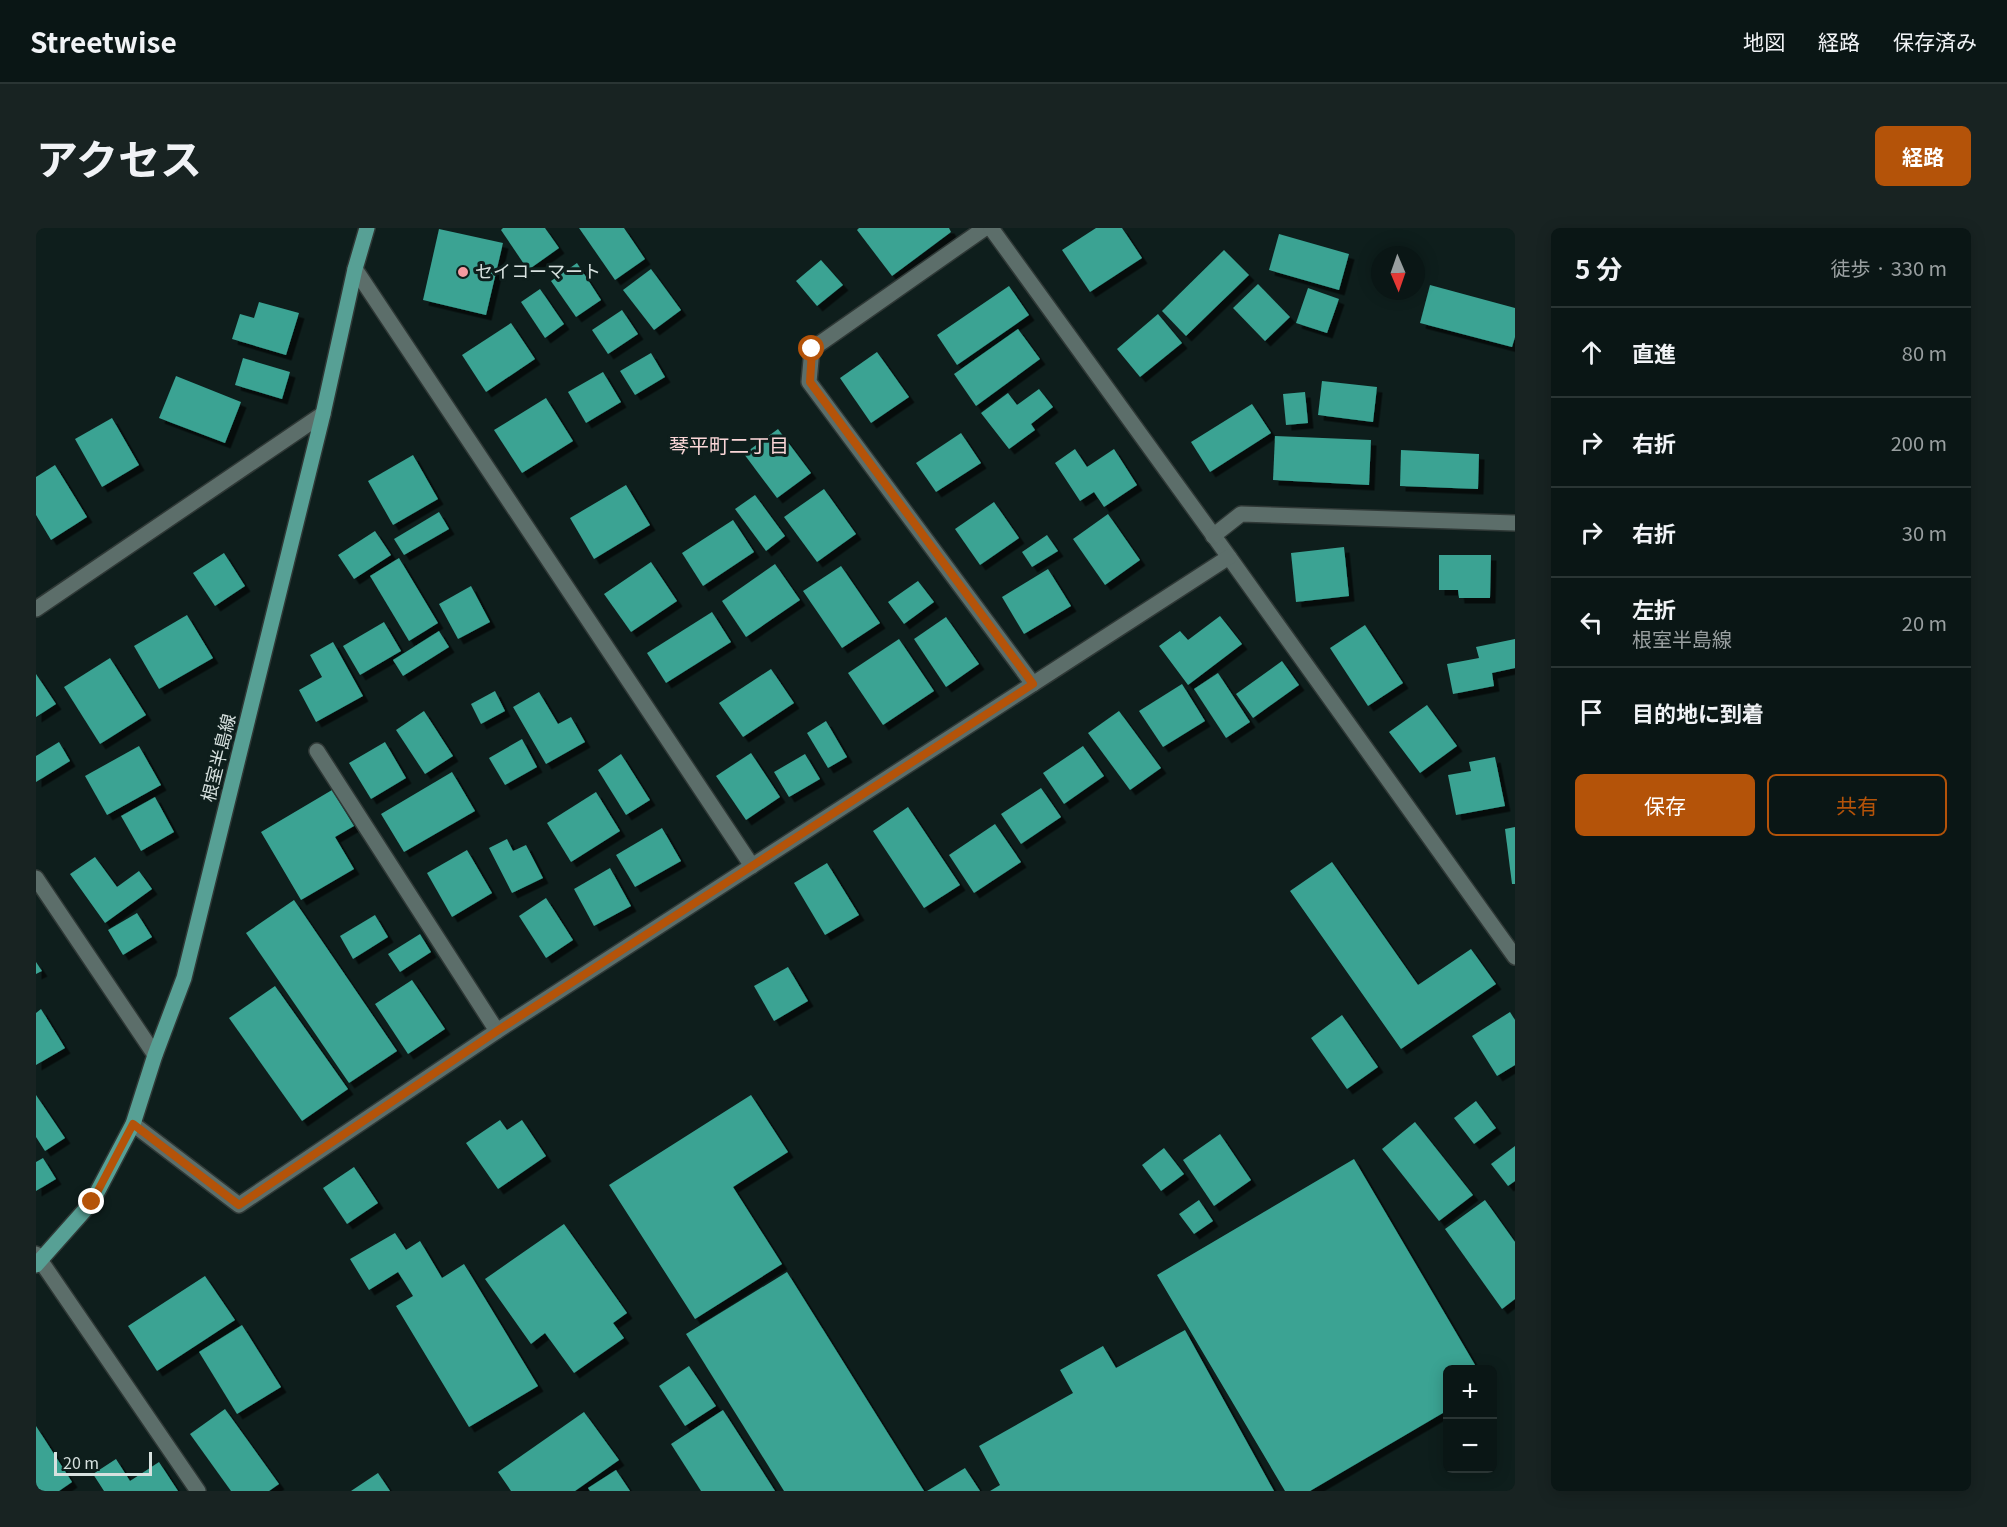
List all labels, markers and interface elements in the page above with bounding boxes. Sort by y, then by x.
text: Streetwise [30,21,177,61]
text: 地図 [1743,26,1785,56]
text: 経路 [1818,26,1860,56]
text: 保存済み [1893,26,1977,56]
text: アクセス [36,126,202,187]
button: 経路 [1875,126,1971,186]
north arrow [1371,246,1425,300]
text: 5 分 [1575,249,1622,286]
text: 徒歩 · 330 m [1831,253,1947,282]
place label: セイコーマート [475,257,601,283]
marker: セイコーマート [456,265,470,279]
route start [798,335,824,361]
icon: ahead [1575,336,1608,369]
text: 直進 [1632,336,1676,368]
text: 80 m [1902,338,1947,367]
icon: right [1575,426,1608,459]
text: 右折 [1632,426,1676,458]
text: 200 m [1891,428,1947,457]
district label: 琴平町二丁目 [669,430,789,459]
icon: right [1575,516,1608,549]
text: 右折 [1632,516,1676,548]
text: 30 m [1902,518,1947,547]
text: 左折 [1632,592,1676,624]
icon: left [1575,606,1608,639]
text: 20 m [1902,608,1947,637]
text: 根室半島線 [1632,624,1732,653]
icon: arrive [1575,696,1608,729]
text: 目的地に到着 [1632,696,1764,728]
street label: 根室半島線 [194,711,241,804]
button: 保存 [1575,774,1755,836]
button: 共有 [1767,774,1947,836]
route end [78,1188,104,1214]
map controls [1443,1365,1497,1473]
button: + [1443,1365,1497,1419]
button: − [1443,1419,1497,1473]
scale bar [54,1449,152,1476]
text: 20 m [63,1450,99,1474]

